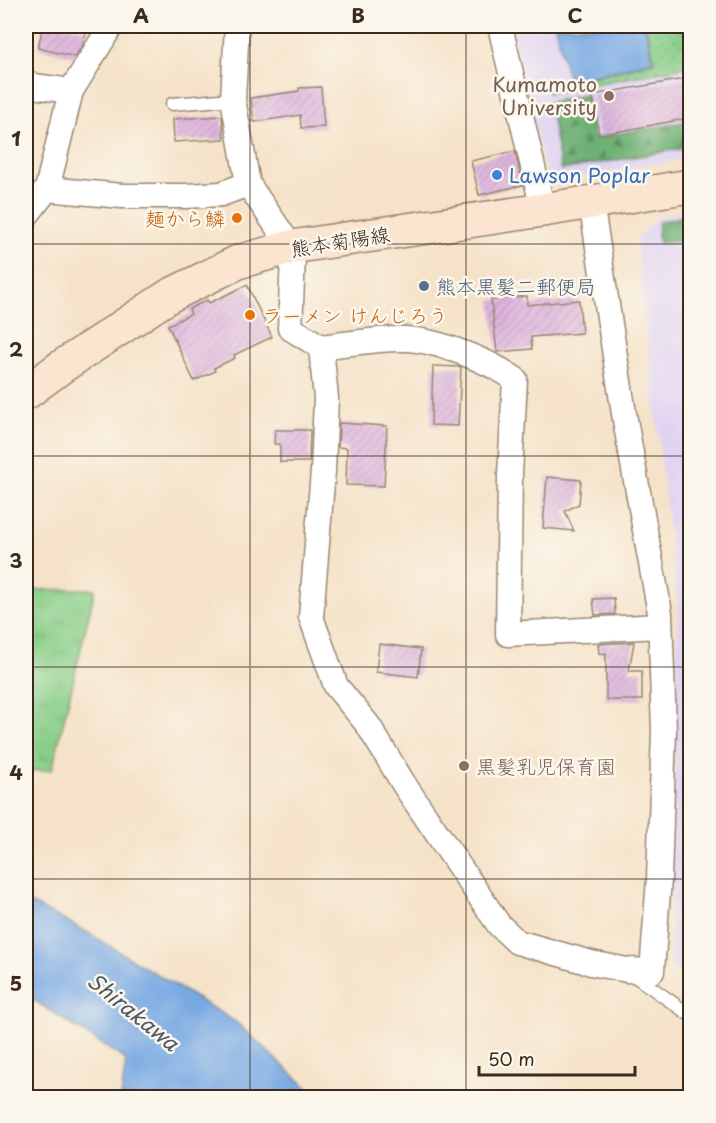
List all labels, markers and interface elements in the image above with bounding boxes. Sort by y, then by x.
text: A [133,0,149,30]
text: B [351,0,365,30]
text: C [567,0,583,30]
place label: Kumamoto University [492,69,597,122]
marker: Kumamoto University [602,89,616,103]
text: 1 [11,123,21,153]
place label: Lawson Poplar [509,160,650,190]
marker: Lawson Poplar [490,168,504,182]
place label: 麺から鱗 [145,203,225,233]
marker: 麺から鱗 [230,211,244,225]
street label: 熊本菊陽線 [288,218,392,264]
place label: 熊本黒髪二郵便局 [436,271,596,301]
marker: 熊本黒髪二郵便局 [417,279,431,293]
place label: ラーメン けんじろう [262,300,448,330]
marker: ラーメン けんじろう [243,308,257,322]
text: 2 [9,334,23,364]
text: 3 [9,545,23,575]
place label: 黒髪乳児保育園 [476,751,616,781]
text: 4 [9,757,23,787]
marker: 黒髪乳児保育園 [457,759,471,773]
water label: Shirakawa [81,964,187,1058]
text: 5 [10,968,22,998]
scale bar [479,1039,635,1077]
text: 50 m [488,1045,535,1072]

